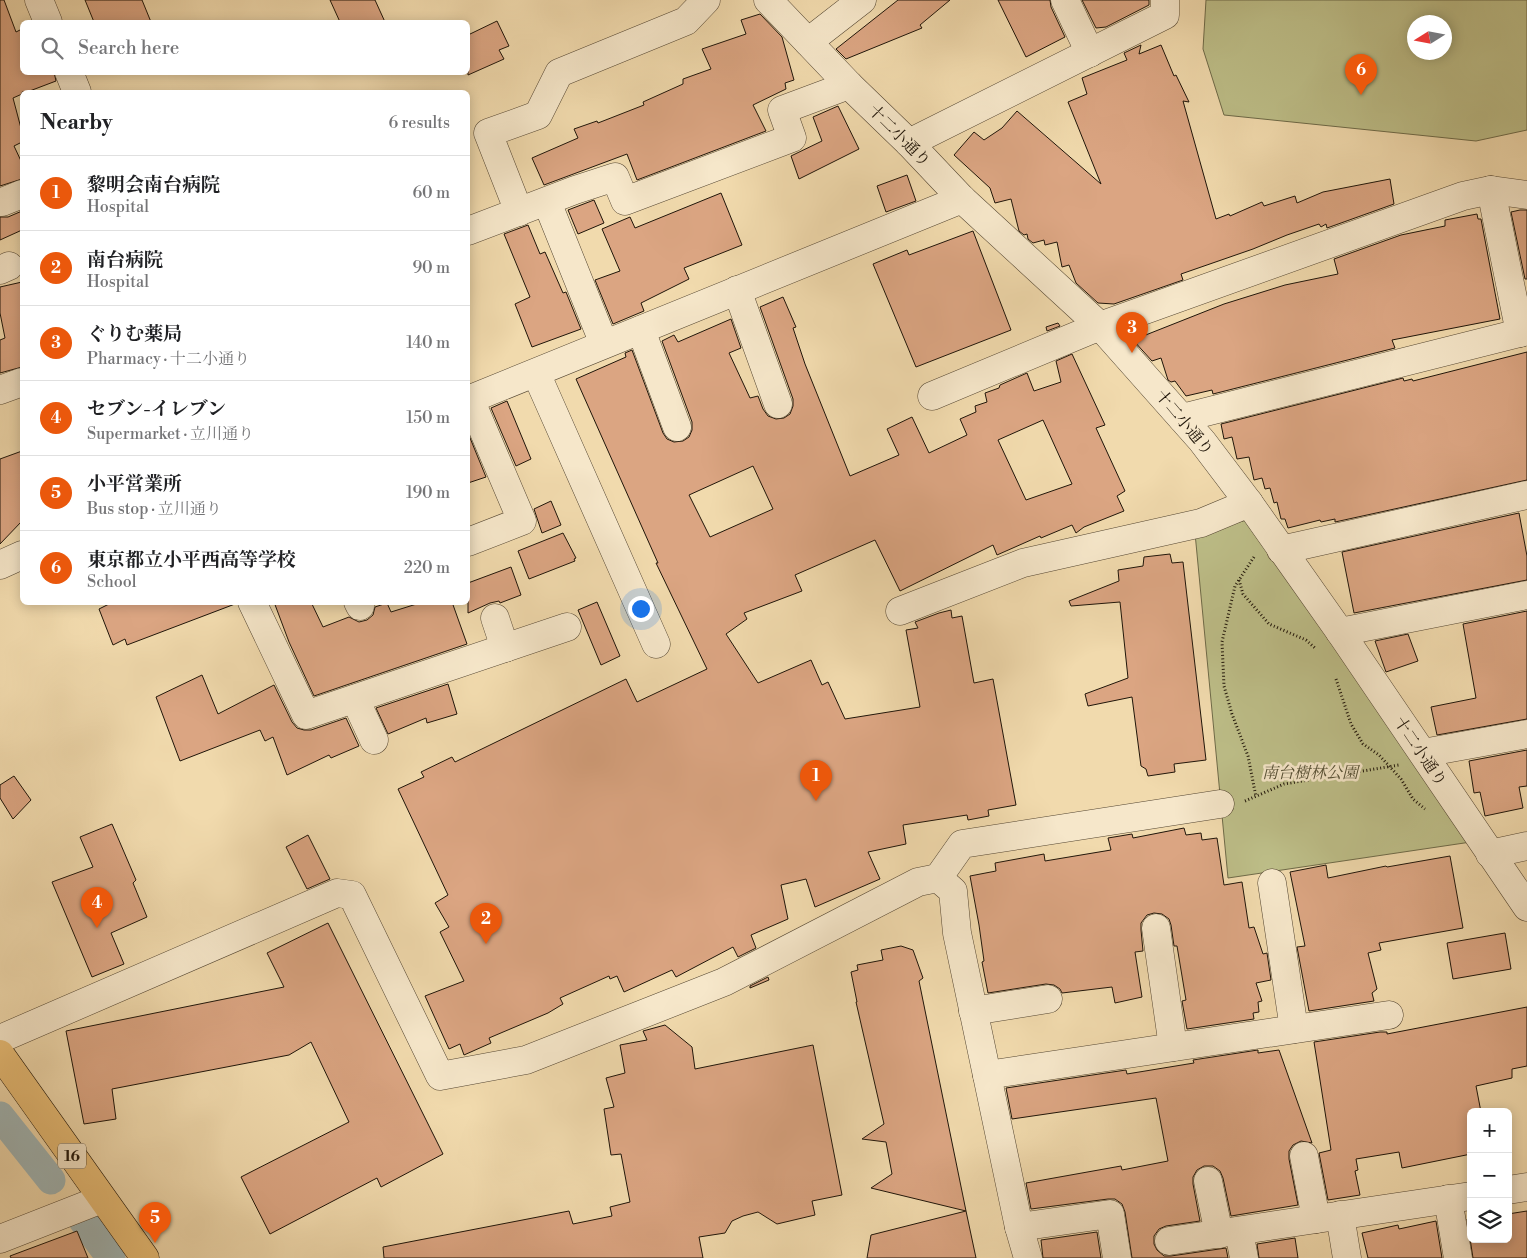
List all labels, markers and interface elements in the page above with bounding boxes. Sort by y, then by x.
north arrow [1407,15,1452,60]
search box [20,20,470,75]
icon: search [38,34,66,62]
text: Search here [78,36,179,60]
pin: 6 [1345,54,1377,95]
street label: 十二小通り [864,100,935,171]
text: Nearby [40,110,113,136]
text: 6 results [389,113,450,133]
text: 黎明会南台病院 [87,173,220,197]
text: 1 [52,183,60,203]
text: 60 m [412,183,450,203]
text: Hospital [87,197,149,217]
text: 南台病院 [87,248,163,272]
text: 2 [51,258,61,278]
text: 90 m [412,258,450,278]
text: Hospital [87,272,149,292]
pin: 3 [1116,312,1148,353]
text: ぐりむ薬局 [87,322,182,346]
text: 3 [51,333,61,353]
text: 140 m [406,333,450,353]
text: Pharmacy · 十二小通り [87,349,250,369]
street label: 十二小通り [1151,386,1218,460]
text: セブン-イレブン [87,397,226,421]
text: 4 [51,408,61,428]
text: 150 m [406,408,450,428]
text: Supermarket · 立川通り [87,424,254,444]
text: 小平営業所 [87,472,182,496]
text: 5 [51,483,61,503]
text: 190 m [406,483,450,503]
text: Bus stop · 立川通り [87,499,222,519]
text: 東京都立小平西高等学校 [87,548,296,572]
text: 6 [51,558,61,578]
text: 220 m [404,558,450,578]
text: School [87,572,136,592]
your location [628,596,654,622]
street label: 十二小通り [1390,713,1451,790]
pin: 1 [800,760,832,801]
park label: 南台樹林公園 [1262,763,1361,783]
pin: 4 [81,887,113,928]
pin: 2 [470,903,502,944]
map controls [1467,1108,1512,1243]
button: + [1467,1108,1512,1153]
road number: 16 [58,1144,86,1168]
button: − [1467,1153,1512,1198]
button: layers [1467,1198,1512,1243]
pin: 5 [139,1202,171,1243]

